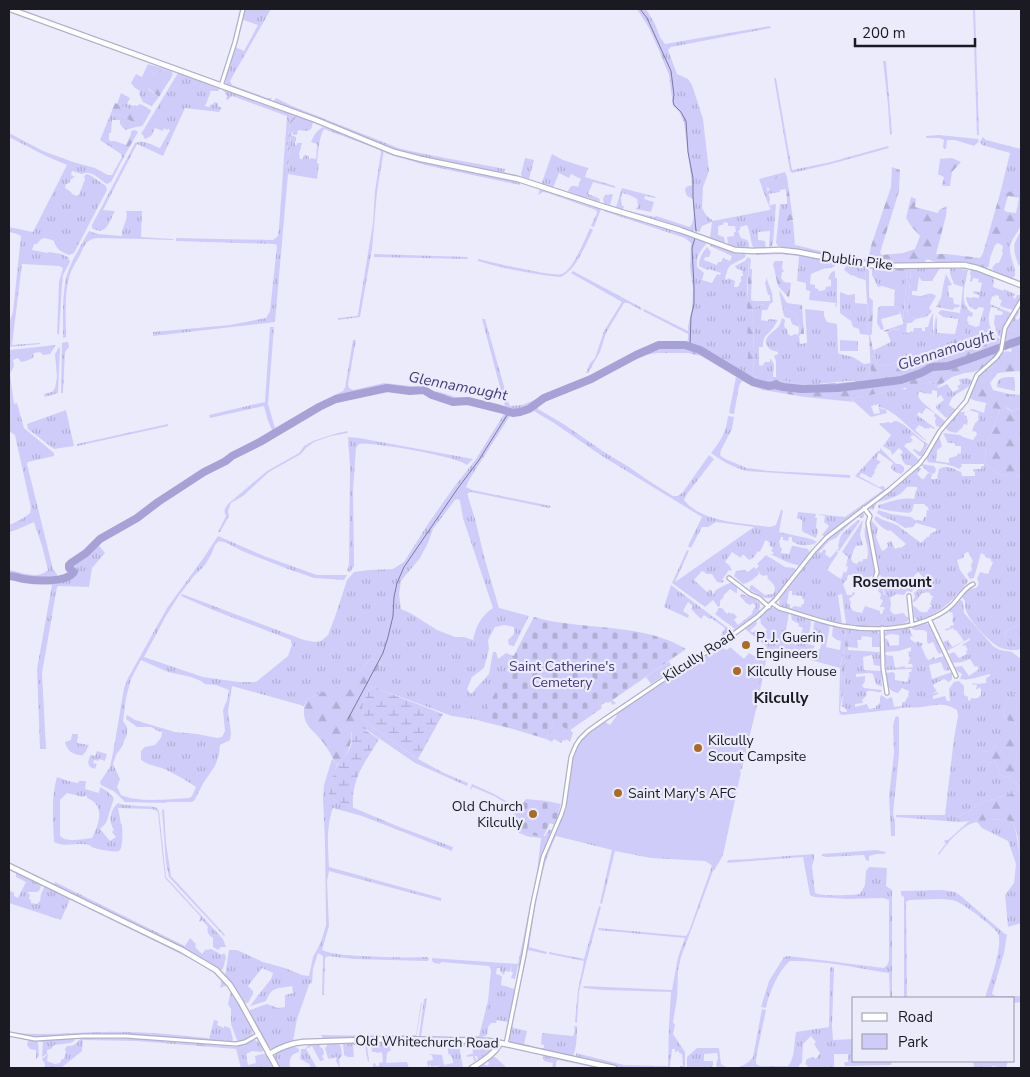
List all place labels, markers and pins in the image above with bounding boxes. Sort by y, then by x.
place label: P. J. Guerin Engineers [756,628,824,663]
marker: P. J. Guerin Engineers [740,639,752,651]
place label: Kilcully House [747,662,837,681]
marker: Kilcully House [731,665,743,677]
place label: Kilcully Scout Campsite [708,731,806,766]
marker: Kilcully Scout Campsite [692,742,704,754]
place label: Saint Mary's AFC [628,784,736,803]
marker: Saint Mary's AFC [612,787,624,799]
place label: Old Church Kilcully [452,797,524,832]
marker: Old Church Kilcully [527,808,539,820]

